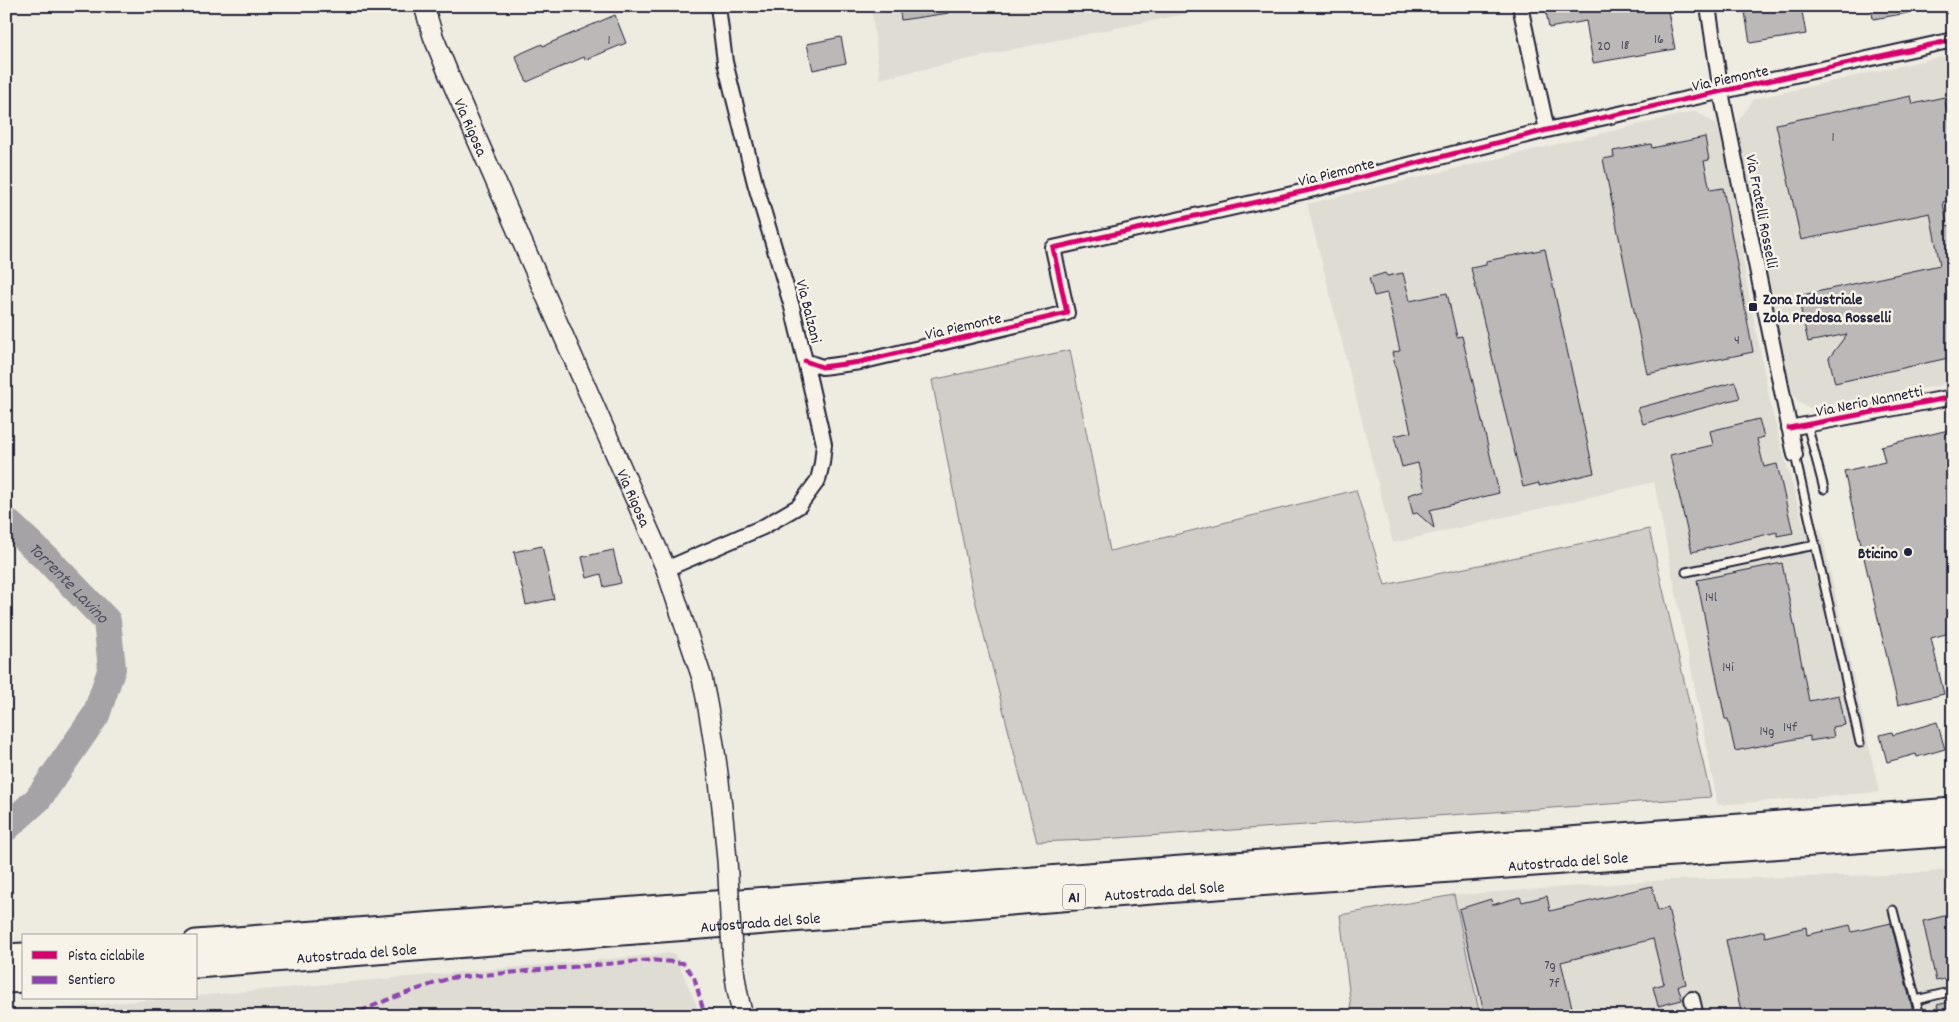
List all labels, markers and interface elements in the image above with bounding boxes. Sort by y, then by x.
house number: 16 [1654,30,1664,50]
house number: 1 [607,31,611,51]
house number: 18 [1621,36,1630,56]
house number: 20 [1597,37,1611,57]
street label: Via Piemonte [1690,60,1771,99]
street label: Via Rigosa [446,95,492,161]
house number: 1 [1831,128,1835,148]
street label: Via Piemonte [1296,153,1377,194]
street label: Via Fratelli Rosselli [1738,153,1783,270]
street label: Via Balzani [789,277,827,346]
place label: Zona Industriale Zola Predosa Rosselli [1763,289,1891,330]
marker: Zona Industriale Zola Predosa Rosselli [1747,301,1759,313]
street label: Via Piemonte [923,308,1004,347]
house number: 4 [1734,331,1740,351]
street label: Via Nerio Nannetti [1814,381,1925,424]
street label: Via Rigosa [610,466,655,532]
water label: Torrente Lavino [22,538,114,631]
place label: Bticino [1858,543,1898,566]
marker: Bticino [1902,546,1914,558]
house number: 14l [1705,588,1718,608]
house number: 14i [1722,658,1734,678]
house number: 14f [1783,718,1798,738]
house number: 14g [1759,722,1775,742]
street label: Autostrada del Sole [1507,847,1629,879]
street label: Autostrada del Sole [1103,876,1225,909]
road number: A1 [1063,884,1085,910]
street label: Autostrada del Sole [700,908,822,940]
legend [22,934,198,1000]
street label: Autostrada del Sole [296,939,418,971]
text: Pista ciclabile [68,946,145,968]
house number: 7g [1544,956,1556,976]
text: Sentiero [68,970,116,992]
house number: 7f [1549,974,1560,994]

